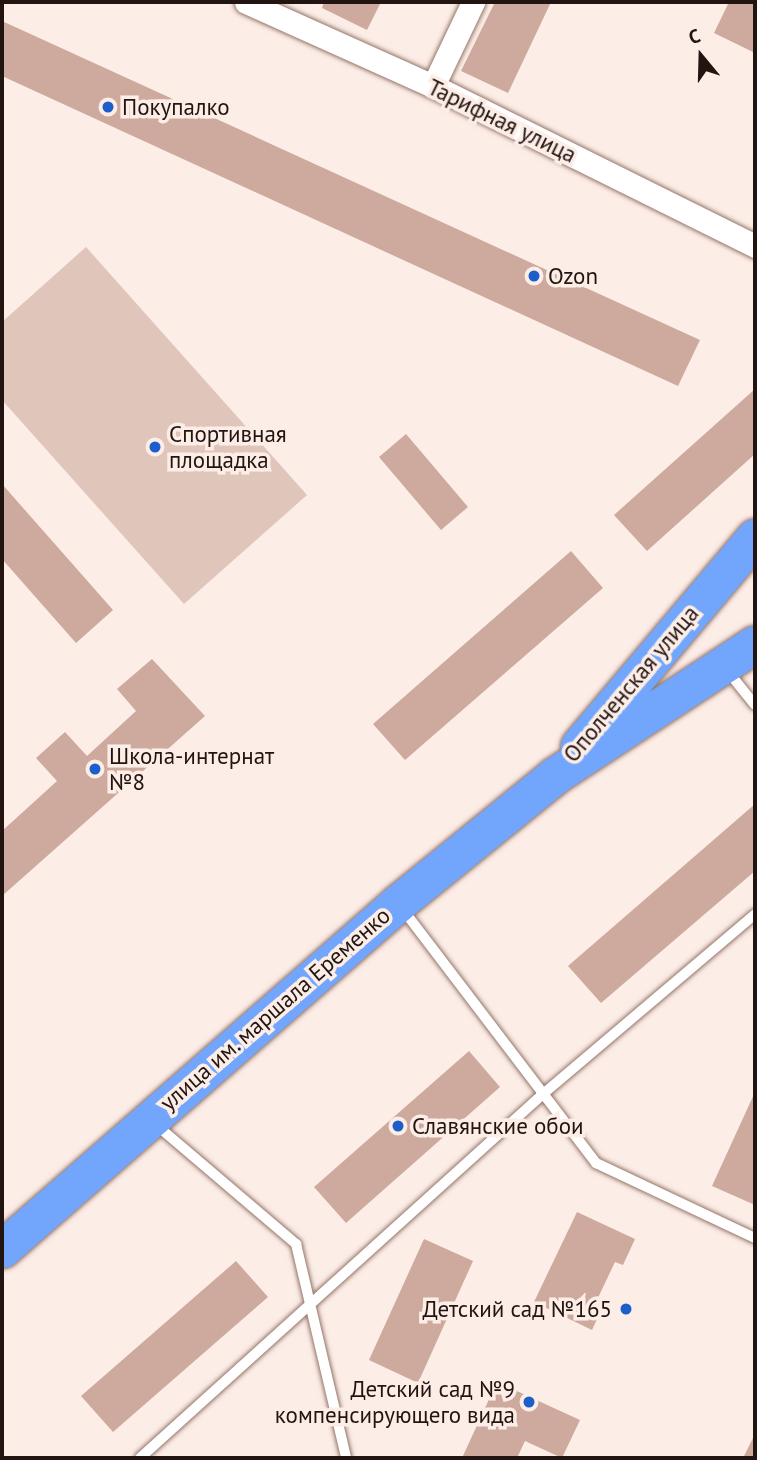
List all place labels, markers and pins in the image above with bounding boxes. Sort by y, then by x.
place label: Покупалко [122,93,230,121]
marker: Покупалко [100,99,116,115]
place label: Ozon [548,262,598,290]
marker: Ozon [526,268,542,284]
place label: Спортивная площадка [169,420,287,474]
marker: Спортивная площадка [147,439,163,455]
place label: Школа-интернат №8 [109,742,274,796]
marker: Школа-интернат №8 [87,761,103,777]
place label: Славянские обои [412,1112,584,1140]
marker: Славянские обои [390,1118,406,1134]
place label: Детский сад №165 [423,1295,612,1323]
marker: Детский сад №165 [618,1301,634,1317]
place label: Детский сад №9 компенсирующего вида [275,1375,515,1429]
marker: Детский сад №9 компенсирующего вида [521,1394,537,1410]

